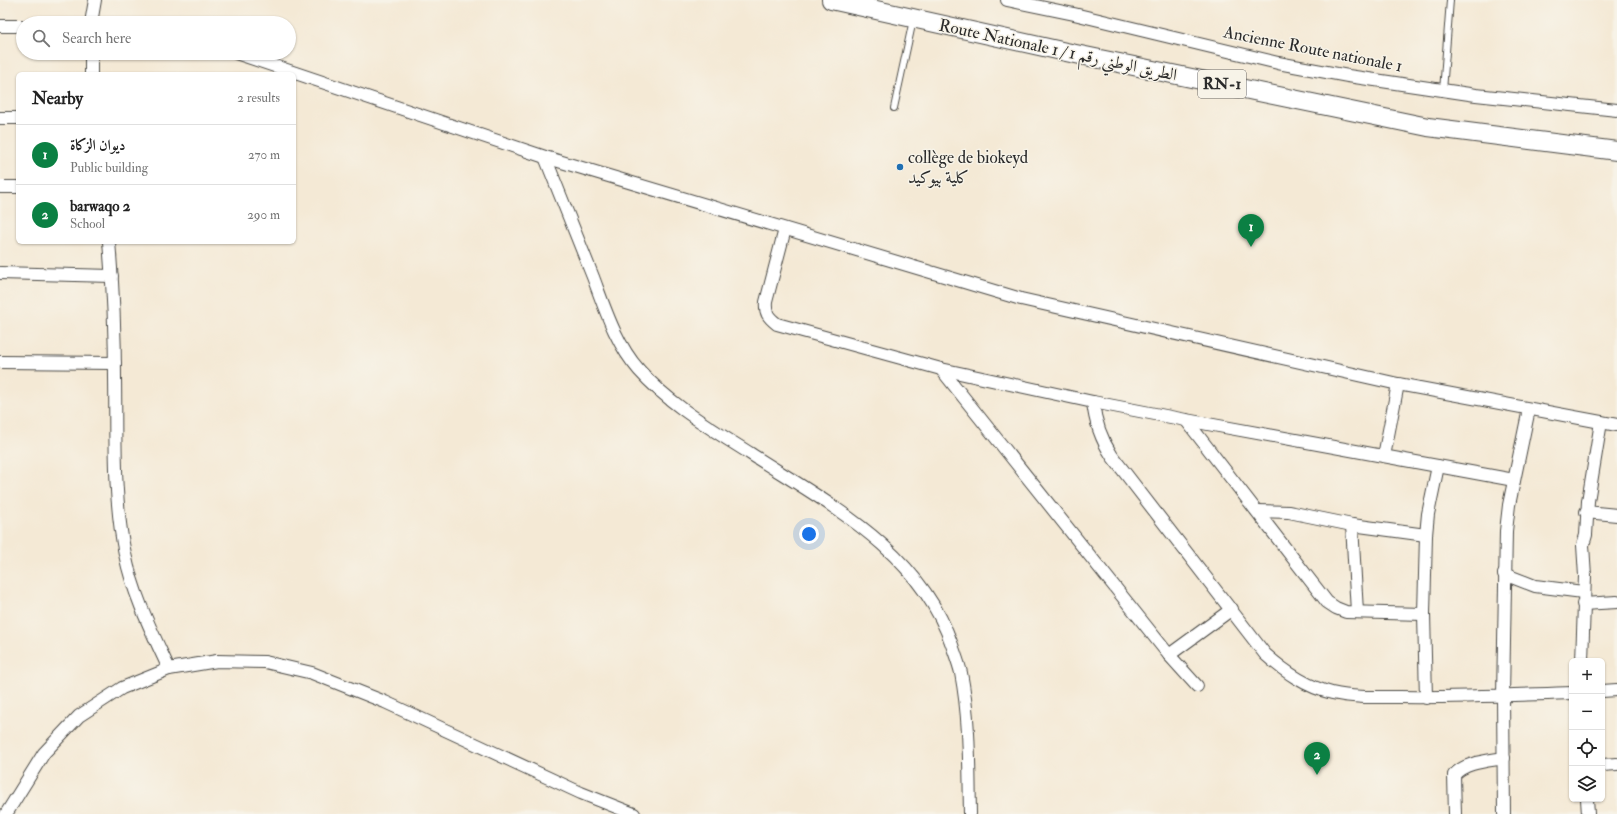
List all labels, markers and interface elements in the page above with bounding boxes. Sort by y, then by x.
street label: Route Nationale 1 / الطريق الوطني رقم 1 [936,14,1179,90]
search box [16,16,296,60]
street label: Ancienne Route nationale 1 [1221,21,1404,77]
icon: search [30,27,52,49]
text: Search here [62,29,131,48]
road number: RN-1 [1198,70,1246,98]
text: Nearby [32,88,83,109]
text: 2 results [237,90,280,106]
text: ديوان الزكاة [70,136,126,155]
text: 1 [43,147,47,163]
text: 270 m [248,147,280,163]
place label: collège de biokeyd كلية بيوكيد [908,147,1029,188]
text: Public building [70,160,148,176]
marker: collège de biokeyd كلية بيوكيد [895,162,905,172]
text: barwaqo 2 [70,197,130,216]
text: 2 [42,207,48,223]
text: 290 m [247,207,280,223]
pin: 1 [1238,214,1264,247]
text: School [70,216,105,232]
your location [799,524,819,544]
map controls [1569,658,1605,802]
button: + [1569,658,1605,694]
button: − [1569,694,1605,730]
button: locate [1569,730,1605,766]
pin: 2 [1304,742,1330,775]
button: layers [1569,766,1605,802]

